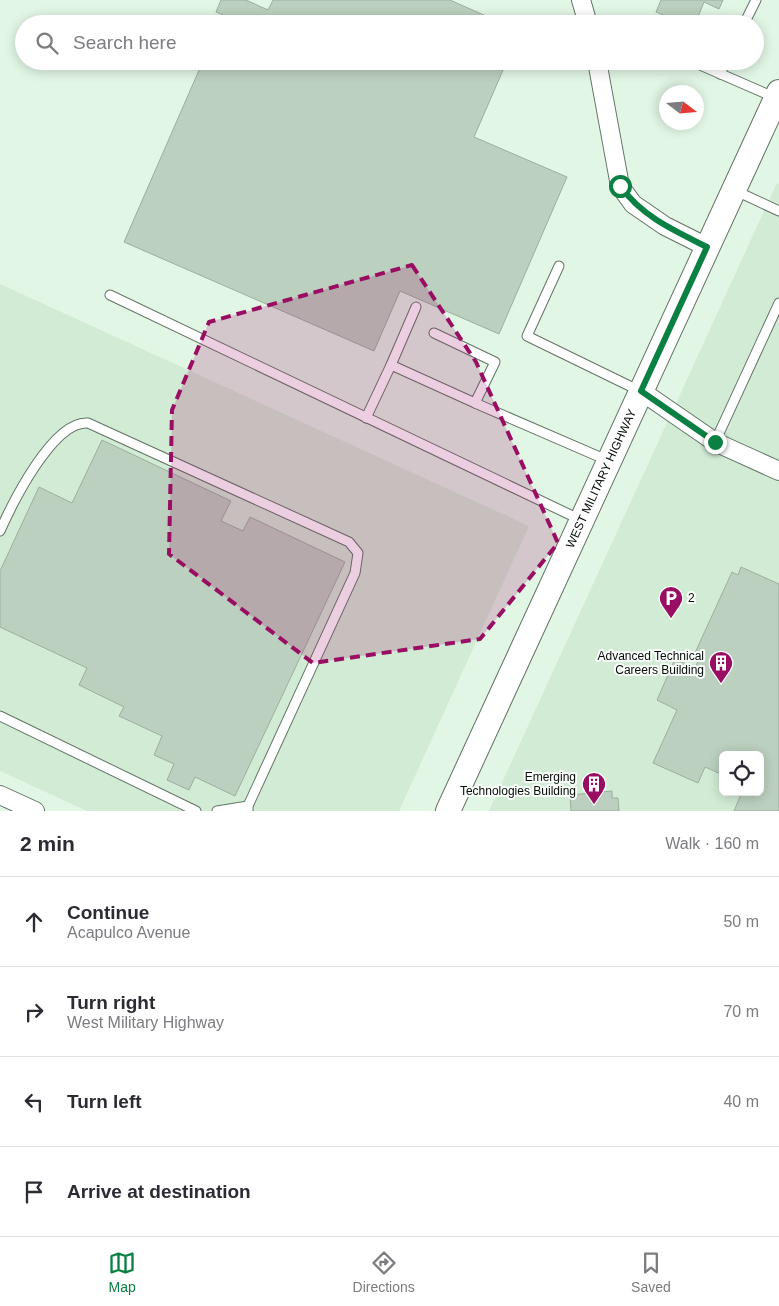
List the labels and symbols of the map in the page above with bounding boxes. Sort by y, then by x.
north arrow [659,85,704,130]
route start [609,175,632,198]
street label: WEST MILITARY HIGHWAY [563,407,639,550]
route end [704,431,727,454]
parking icon: 2 [658,585,684,619]
place label: 2 [688,591,695,605]
place label: Advanced Technical Careers Building [597,649,704,677]
building icon: Advanced Technical Careers Building [708,650,734,684]
place label: Emerging Technologies Building [460,770,576,798]
building icon: Emerging Technologies Building [581,771,607,805]

